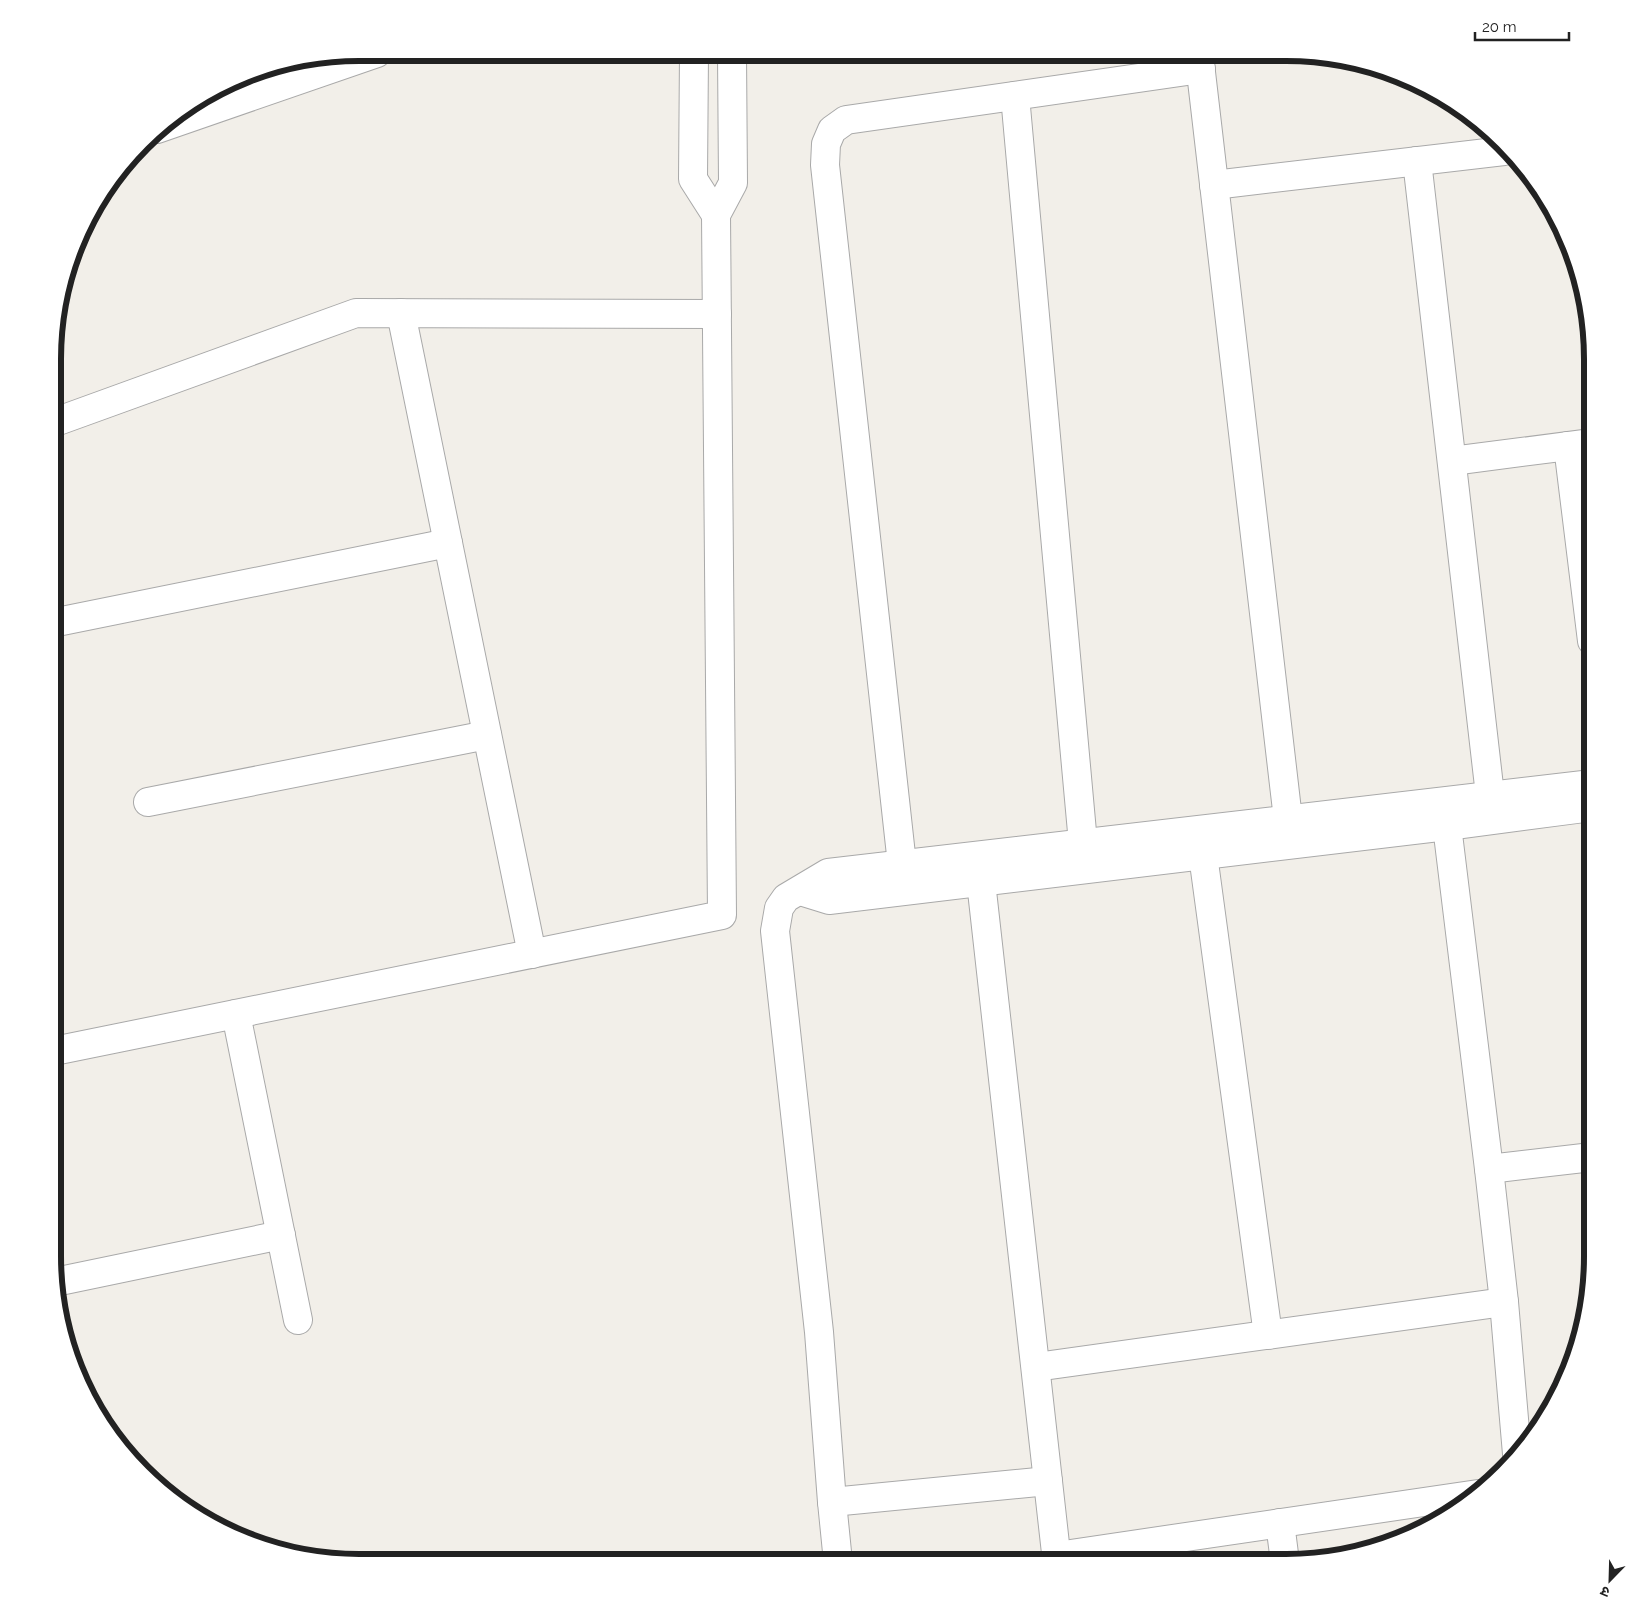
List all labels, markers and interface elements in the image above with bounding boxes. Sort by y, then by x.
scale bar [1475,10,1569,42]
text: 20 m [1482,18,1517,36]
north arrow [1585,1555,1635,1605]
text: उ [1597,1583,1612,1601]

